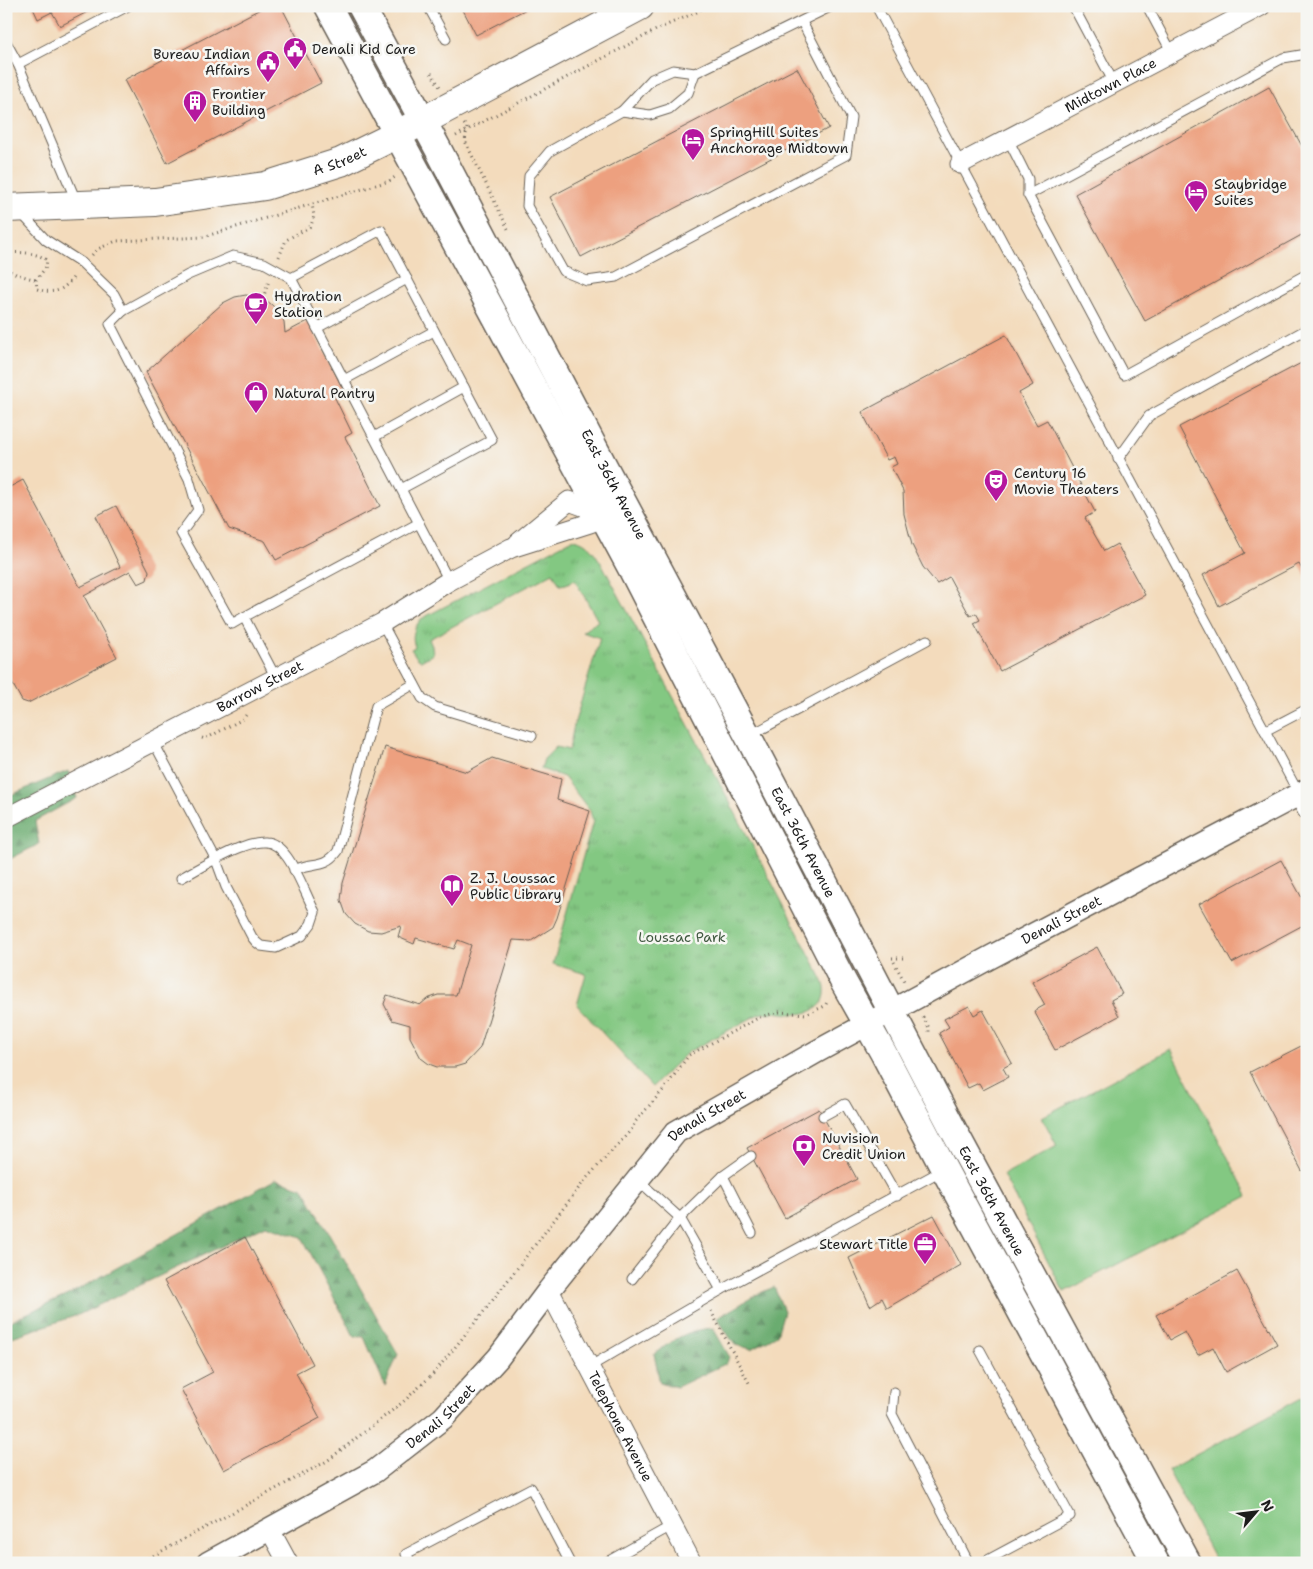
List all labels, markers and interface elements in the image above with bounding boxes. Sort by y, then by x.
public building icon: Denali Kid Care [282,36,308,70]
place label: Denali Kid Care [312,40,416,58]
place label: Bureau Indian Affairs [153,45,250,79]
public building icon: Bureau Indian Affairs [255,49,281,83]
street label: Midtown Place [1062,53,1160,116]
place label: Frontier Building [212,85,266,119]
building icon: Frontier Building [182,89,208,123]
place label: SpringHill Suites Anchorage Midtown [710,123,849,157]
hotel icon: SpringHill Suites Anchorage Midtown [680,127,706,161]
street label: A Street [311,142,369,179]
place label: Staybridge Suites [1214,175,1287,209]
hotel icon: Staybridge Suites [1183,179,1209,213]
place label: Hydration Station [274,287,342,321]
cafe icon: Hydration Station [243,291,269,325]
shop icon: Natural Pantry [243,380,269,414]
place label: Natural Pantry [274,384,375,402]
street label: East 36th Avenue [577,426,651,543]
place label: Century 16 Movie Theaters [1014,464,1119,498]
theatre icon: Century 16 Movie Theaters [983,468,1009,502]
street label: Barrow Street [213,656,306,716]
street label: East 36th Avenue [767,784,840,901]
place label: Z. J. Loussac Public Library [470,869,562,903]
library icon: Z. J. Loussac Public Library [439,873,465,907]
street label: Denali Street [1018,891,1105,948]
park label: Loussac Park [638,928,726,946]
street label: Denali Street [663,1085,749,1145]
place label: Nuvision Credit Union [822,1129,906,1163]
bank icon: Nuvision Credit Union [791,1133,817,1167]
street label: East 36th Avenue [955,1143,1029,1259]
office icon: Stewart Title [912,1231,938,1265]
place label: Stewart Title [819,1235,908,1253]
street label: Telephone Avenue [584,1368,657,1485]
street label: Denali Street [402,1380,479,1453]
north arrow [1230,1486,1280,1536]
text: N [1257,1497,1278,1515]

